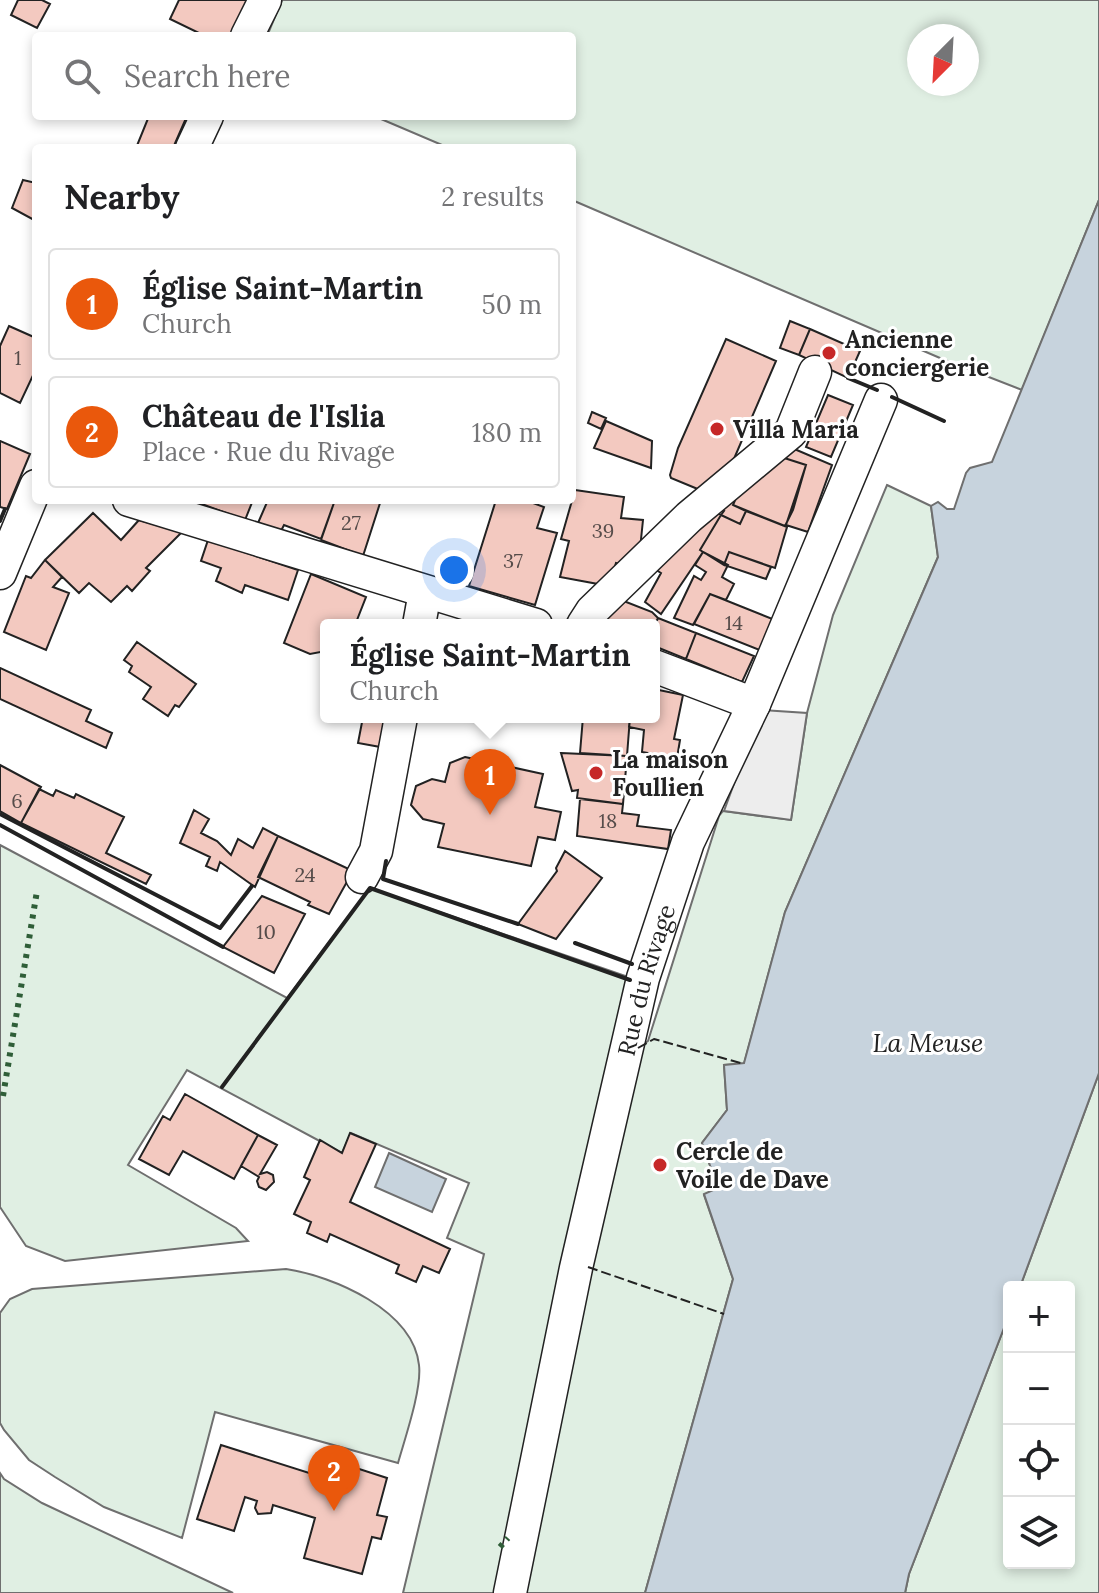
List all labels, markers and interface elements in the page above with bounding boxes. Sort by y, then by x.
north arrow [907,24,979,96]
search box [32,32,576,120]
icon: search [60,54,104,98]
text: Search here [124,57,291,95]
text: Nearby [64,175,180,218]
text: 2 results [441,180,544,213]
text: Église Saint-Martin [142,269,423,307]
text: 1 [87,288,97,321]
text: 50 m [482,288,542,321]
text: Church [142,307,232,340]
place label: Ancienne conciergerie [845,324,989,383]
marker: Ancienne conciergerie [820,344,838,362]
house number: 1 [14,345,22,370]
text: Château de l'Islia [142,397,385,435]
place label: Villa Maria [733,414,859,445]
text: 2 [85,416,99,449]
text: 180 m [472,416,542,449]
marker: Villa Maria [708,420,726,438]
text: Place · Rue du Rivage [142,435,395,468]
house number: 27 [341,510,361,535]
house number: 39 [592,518,614,543]
house number: 37 [503,548,523,573]
your location [434,550,474,590]
house number: 14 [725,610,743,635]
popup [320,619,660,723]
text: Église Saint-Martin [349,636,631,674]
text: Church [349,674,439,707]
place label: La maison Foullien [612,744,728,803]
pin: 1 [464,749,516,815]
marker: La maison Foullien [587,764,605,782]
house number: 6 [11,788,23,813]
house number: 18 [599,808,617,833]
house number: 24 [294,862,316,887]
street label: Rue du Rivage [610,900,682,1059]
house number: 10 [256,919,276,944]
water label: La Meuse [873,1026,983,1059]
place label: Cercle de Voile de Dave [676,1136,829,1195]
marker: Cercle de Voile de Dave [651,1156,669,1174]
map controls [1003,1281,1075,1569]
button: + [1003,1281,1075,1353]
button: − [1003,1353,1075,1425]
button: locate [1003,1425,1075,1497]
pin: 2 [308,1445,360,1511]
button: layers [1003,1497,1075,1569]

